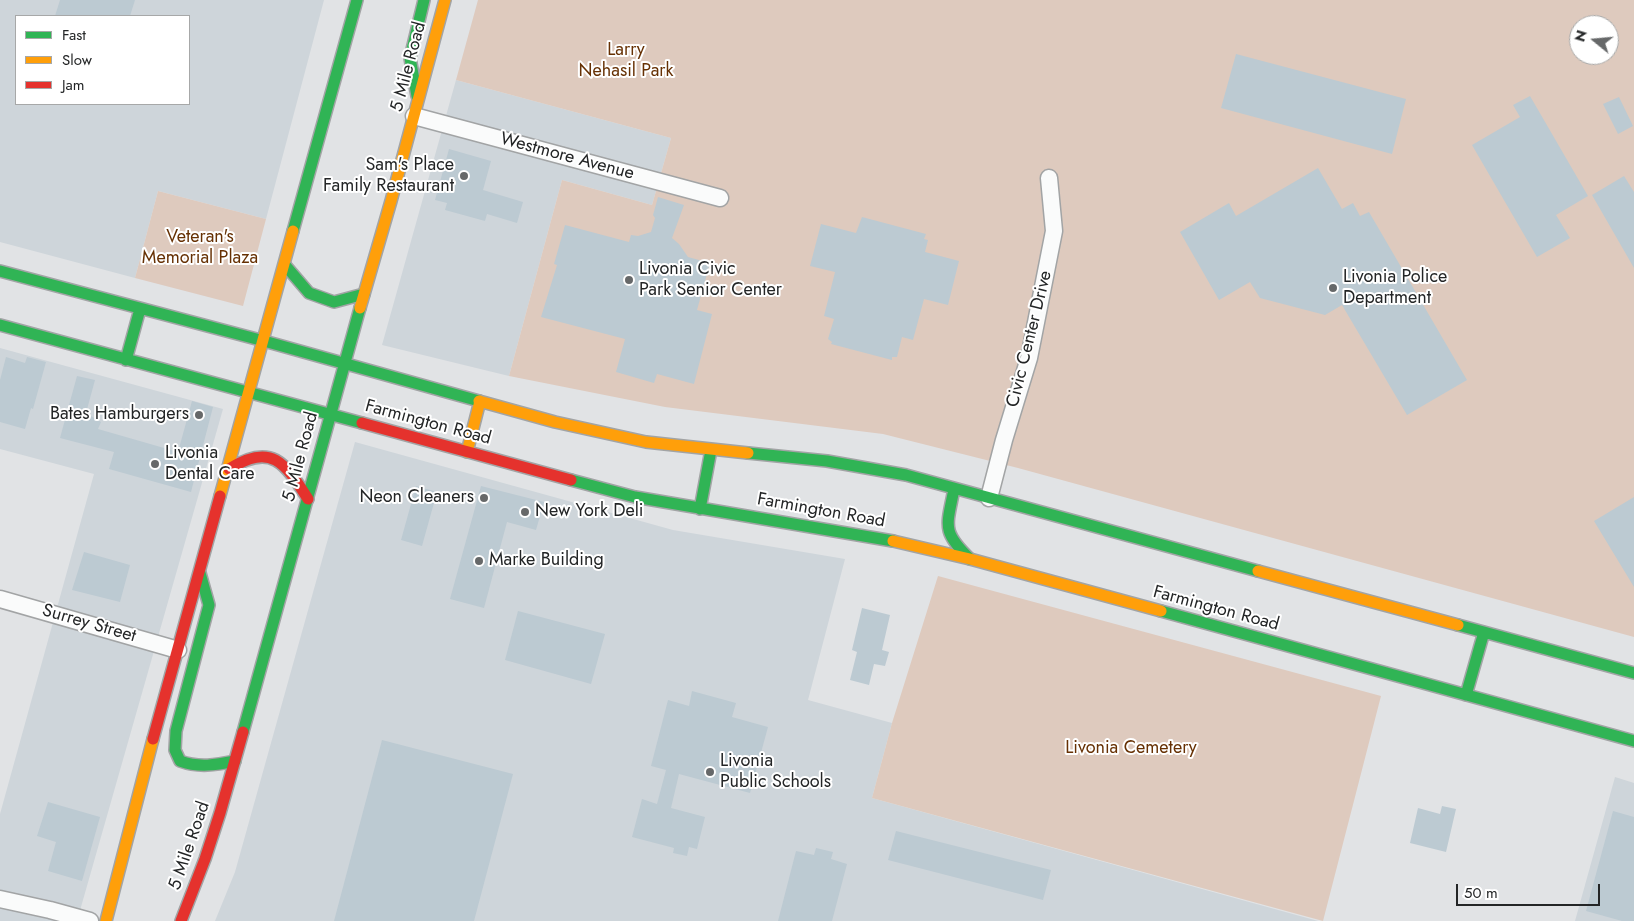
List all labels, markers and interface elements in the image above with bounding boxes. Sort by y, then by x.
legend [15,15,190,105]
north arrow [1569,15,1619,65]
street label: 5 Mile Road [387,20,431,114]
text: Fast [62,24,86,46]
text: N [1569,28,1592,44]
park label: Larry Nehasil Park [579,40,673,82]
text: Slow [62,49,92,71]
text: Jam [62,74,85,96]
street label: Westmore Avenue [498,129,636,185]
place label: Sam's Place Family Restaurant [323,155,454,198]
marker: Sam's Place Family Restaurant [458,170,470,182]
park label: Veteran's Memorial Plaza [142,227,258,270]
place label: Livonia Civic Park Senior Center [639,259,782,302]
place label: Livonia Police Department [1343,267,1447,310]
street label: Civic Center Drive [1003,269,1057,409]
marker: Livonia Civic Park Senior Center [623,274,635,286]
marker: Livonia Police Department [1327,282,1339,294]
street label: Farmington Road [363,396,493,450]
place label: Bates Hamburgers [50,404,189,426]
marker: Bates Hamburgers [193,409,205,421]
street label: 5 Mile Road [279,410,323,504]
place label: Livonia Dental Care [165,443,255,486]
marker: Livonia Dental Care [149,458,161,470]
place label: Neon Cleaners [360,487,474,509]
street label: Farmington Road [755,489,887,533]
marker: Neon Cleaners [478,492,490,504]
place label: New York Deli [535,501,644,523]
marker: New York Deli [519,506,531,518]
place label: Marke Building [489,550,604,572]
marker: Marke Building [473,555,485,567]
street label: Farmington Road [1151,582,1281,636]
street label: Surrey Street [40,600,138,648]
park label: Livonia Cemetery [1065,738,1197,760]
place label: Livonia Public Schools [720,751,831,794]
marker: Livonia Public Schools [704,766,716,778]
street label: 5 Mile Road [165,799,215,893]
scale bar [1459,874,1603,906]
text: 50 m [1464,882,1498,904]

